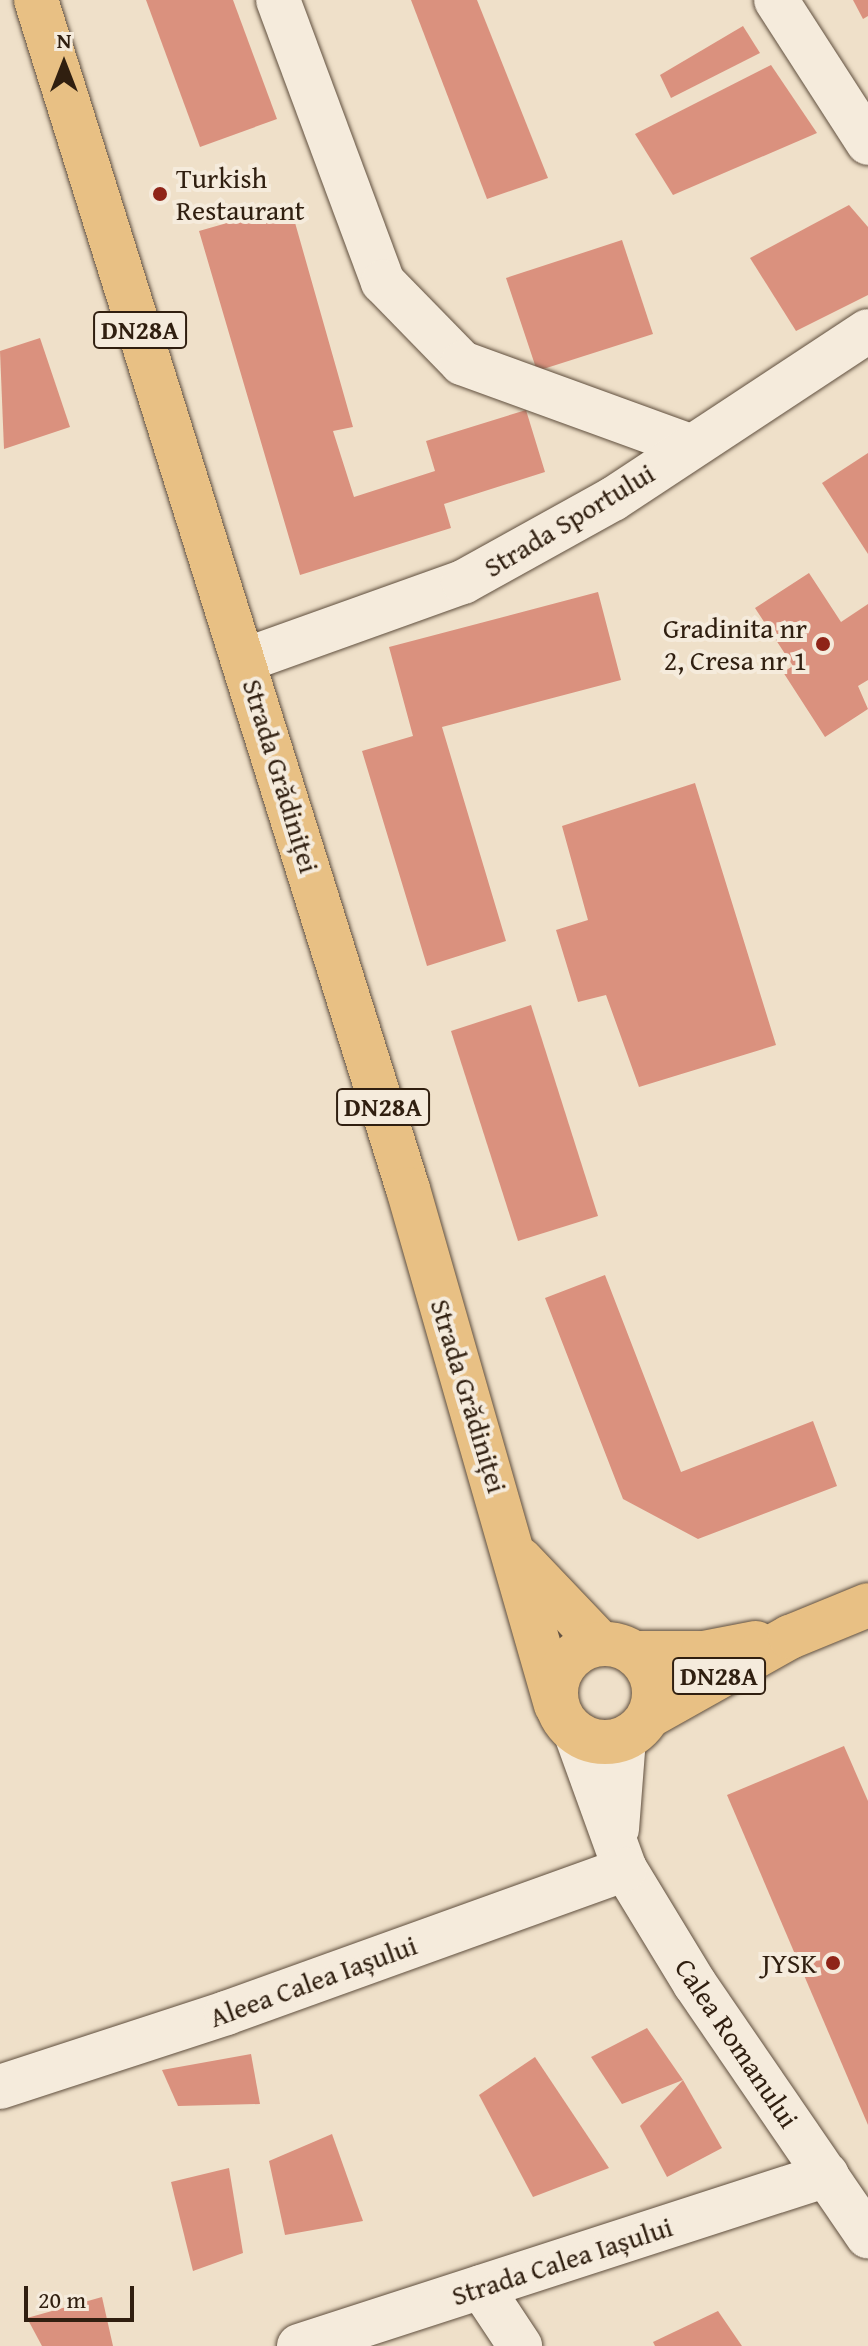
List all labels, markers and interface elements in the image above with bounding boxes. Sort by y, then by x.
north arrow [24,24,104,104]
text: N [57,24,71,56]
place label: Turkish Restaurant [176,161,305,227]
marker: Turkish Restaurant [151,185,169,203]
road number: DN28A [92,308,188,352]
street label: Strada Sportului [478,456,660,584]
place label: Gradinita nr 2, Cresa nr 1 [663,611,807,677]
marker: Gradinita nr 2, Cresa nr 1 [814,635,832,653]
street label: Strada Grădiniței [236,675,326,877]
road number: DN28A [335,1085,431,1129]
street label: Strada Grădiniței [424,1295,514,1497]
road number: DN28A [671,1654,767,1698]
street label: Aleea Calea Iașului [205,1928,421,2034]
place label: JYSK [762,1946,817,1980]
street label: Calea Romanului [668,1952,806,2134]
marker: JYSK [824,1954,842,1972]
street label: Strada Calea Iașului [447,2209,677,2313]
scale bar [28,2270,138,2320]
text: 20 m [38,2282,86,2317]

